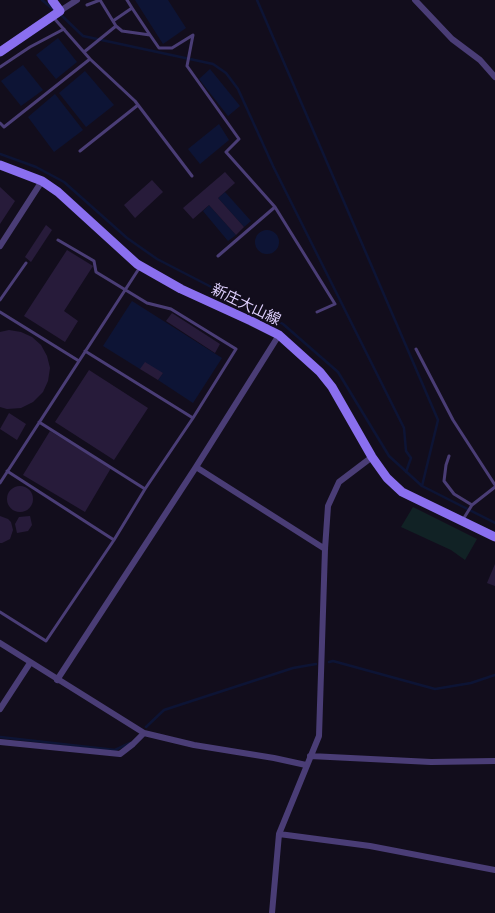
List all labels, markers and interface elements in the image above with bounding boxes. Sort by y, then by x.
street label: 新庄大山線 [208,280,284,330]

